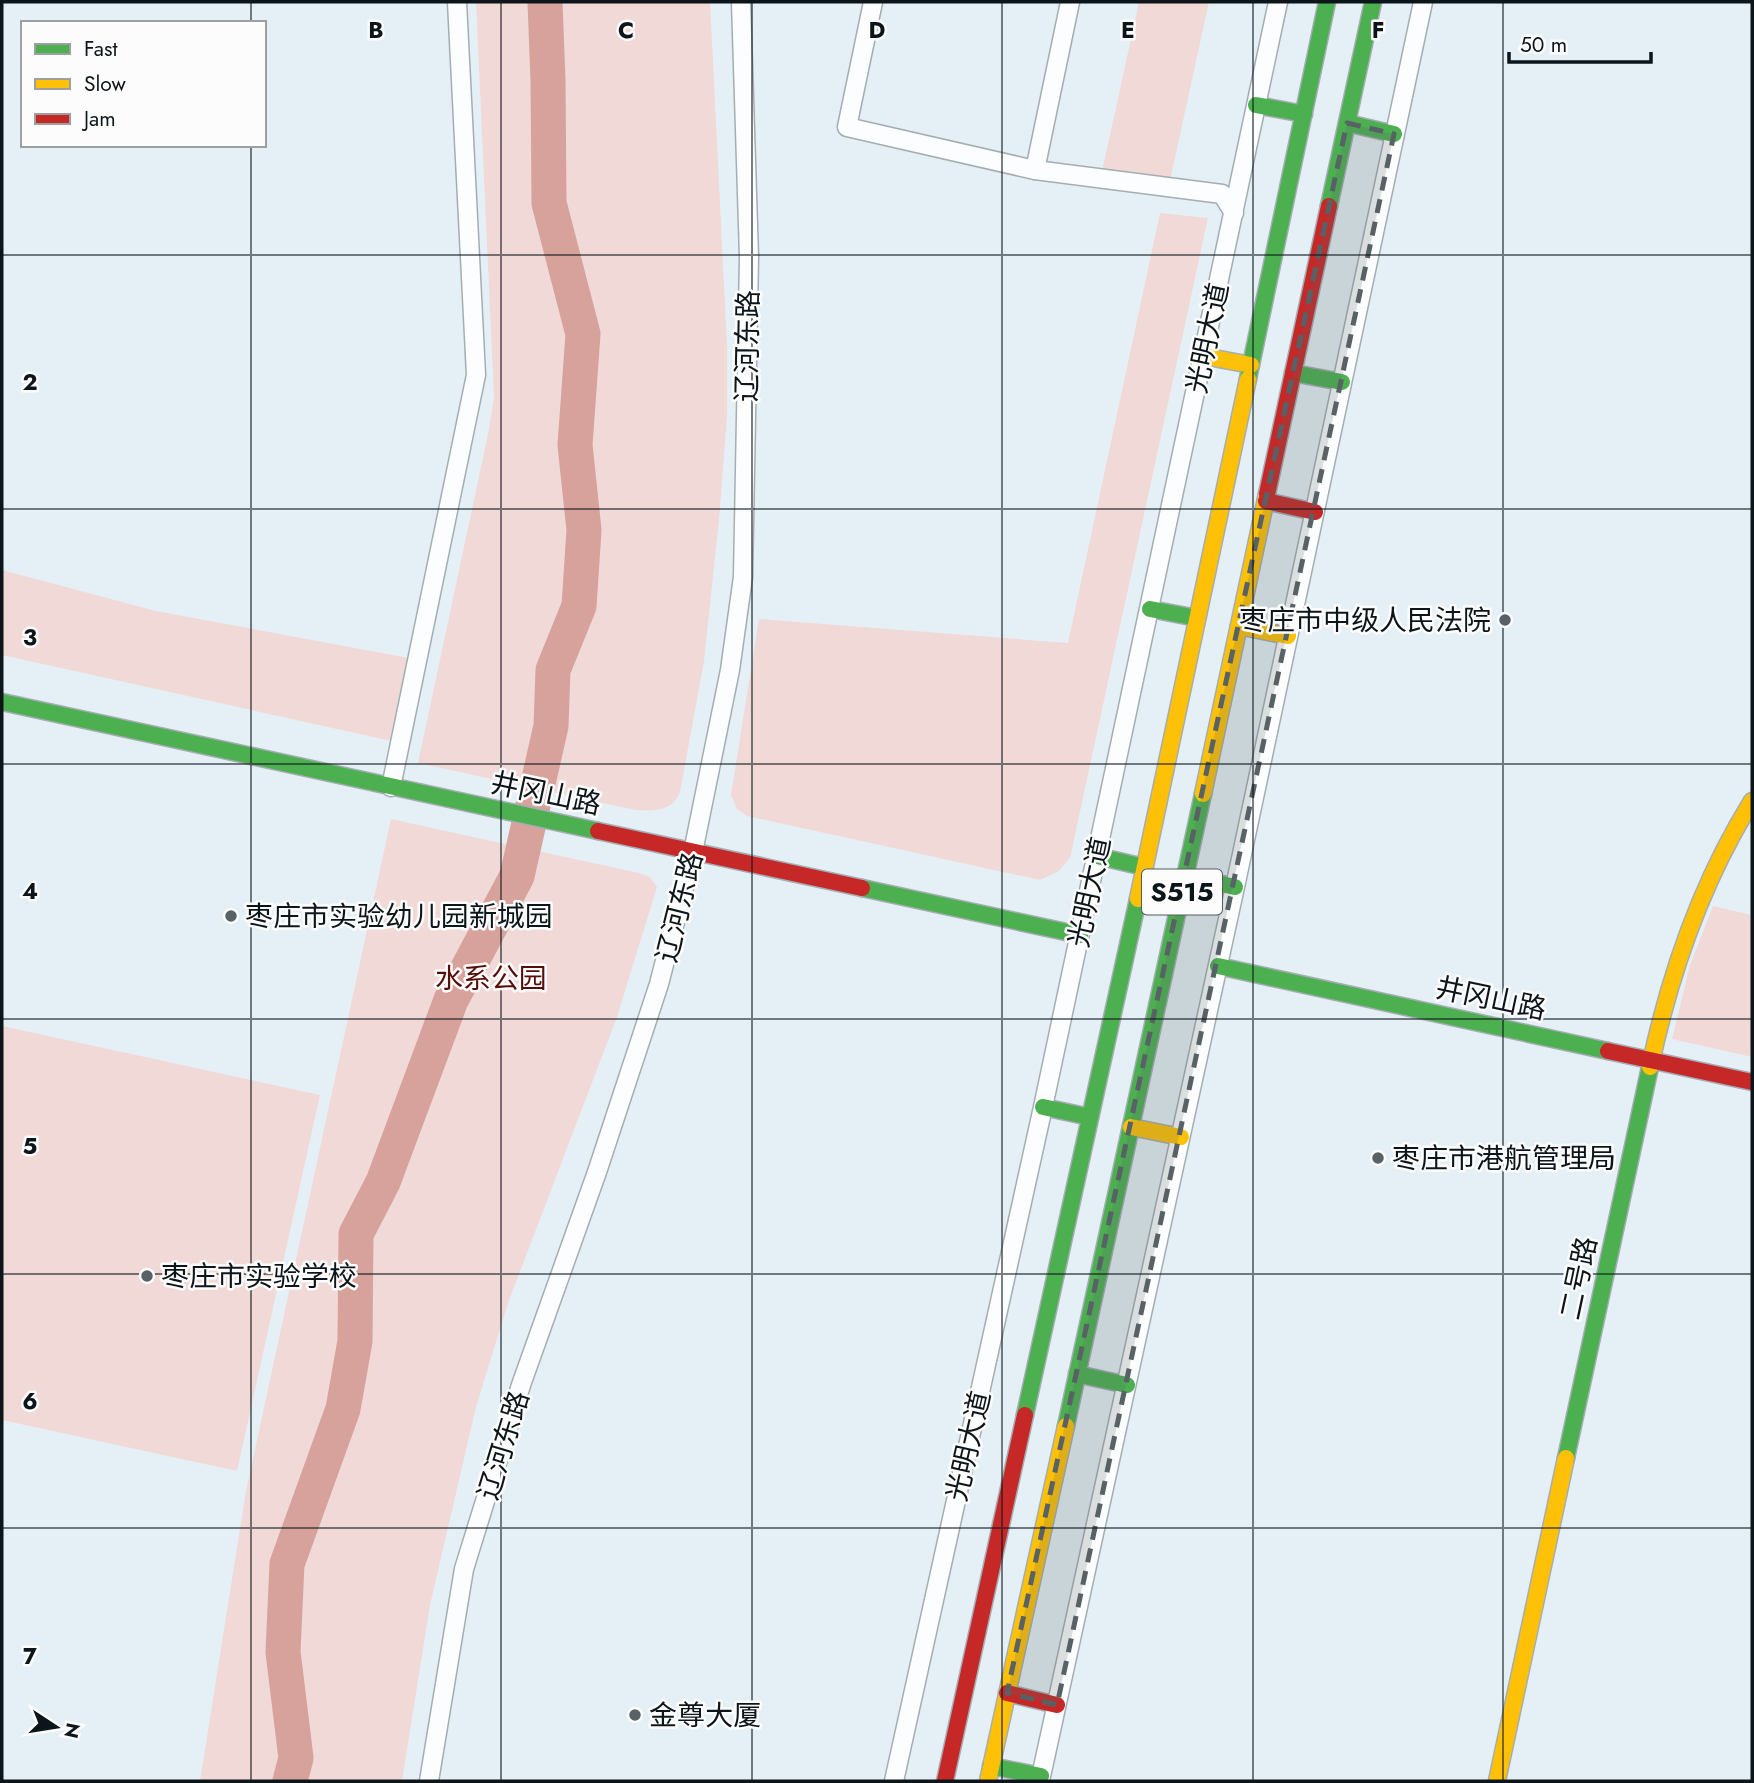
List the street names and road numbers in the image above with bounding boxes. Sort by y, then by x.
street label: 光明大道 [1176,279,1239,397]
street label: 辽河东路 [726,290,769,402]
street label: 井冈山路 [487,762,605,825]
street label: 光明大道 [1058,833,1121,951]
street label: 辽河东路 [646,848,713,966]
road number: S515 [1142,870,1222,914]
street label: 井冈山路 [1432,967,1550,1030]
street label: 二号路 [1550,1233,1607,1323]
street label: 辽河东路 [467,1386,539,1505]
street label: 光明大道 [936,1387,1001,1505]

